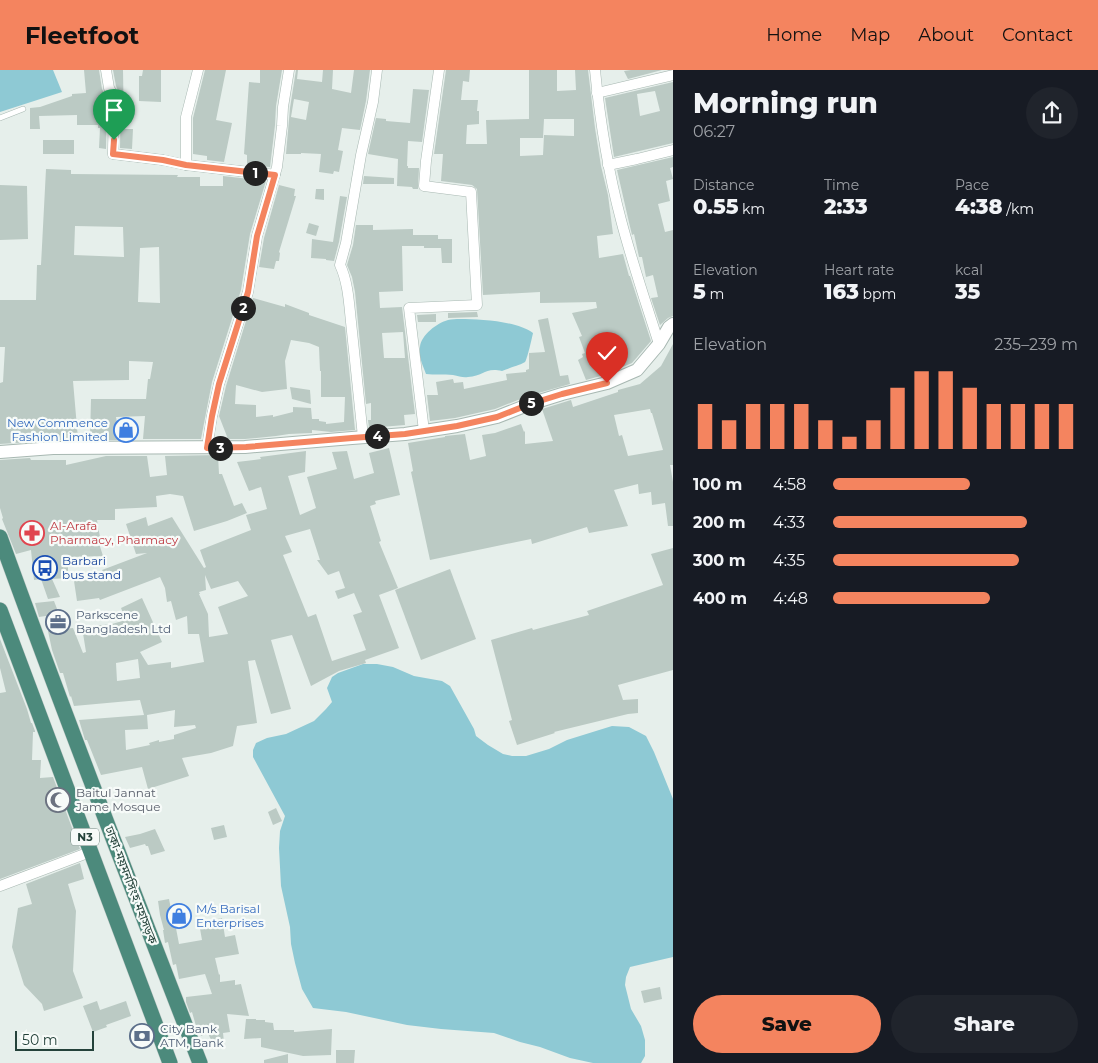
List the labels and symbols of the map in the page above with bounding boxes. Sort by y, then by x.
pin [93,89,135,140]
pin: 1 [242,160,268,186]
pin: 2 [230,296,256,320]
pin [586,332,628,383]
pin: 5 [518,390,544,416]
place label: New Commence Fashion Limited [7,415,108,444]
shop icon: New Commence Fashion Limited [113,417,139,443]
pin: 4 [364,424,390,448]
pin: 3 [208,436,232,460]
place label: Al-Arafa Pharmacy, Pharmacy [50,518,179,547]
pharmacy icon: Al-Arafa Pharmacy, Pharmacy [19,520,45,546]
place label: Barbari bus stand [62,553,121,582]
bus stop icon: Barbari bus stand [32,555,58,581]
place label: Parkscene Bangladesh Ltd [76,607,171,636]
office icon: Parkscene Bangladesh Ltd [45,609,71,635]
place label: Baitul Jannat Jame Mosque [75,785,161,814]
mosque icon: Baitul Jannat Jame Mosque [45,787,71,813]
street label: ঢাকা-ময়মনসিংহ মহাসড়ক [102,823,161,946]
road number: N3 [71,829,99,846]
place label: M/s Barisal Enterprises [196,901,264,930]
shop icon: M/s Barisal Enterprises [166,903,192,929]
place label: City Bank ATM, Bank [160,1021,224,1050]
bank icon: City Bank ATM, Bank [129,1023,155,1049]
scale bar [15,1028,94,1051]

